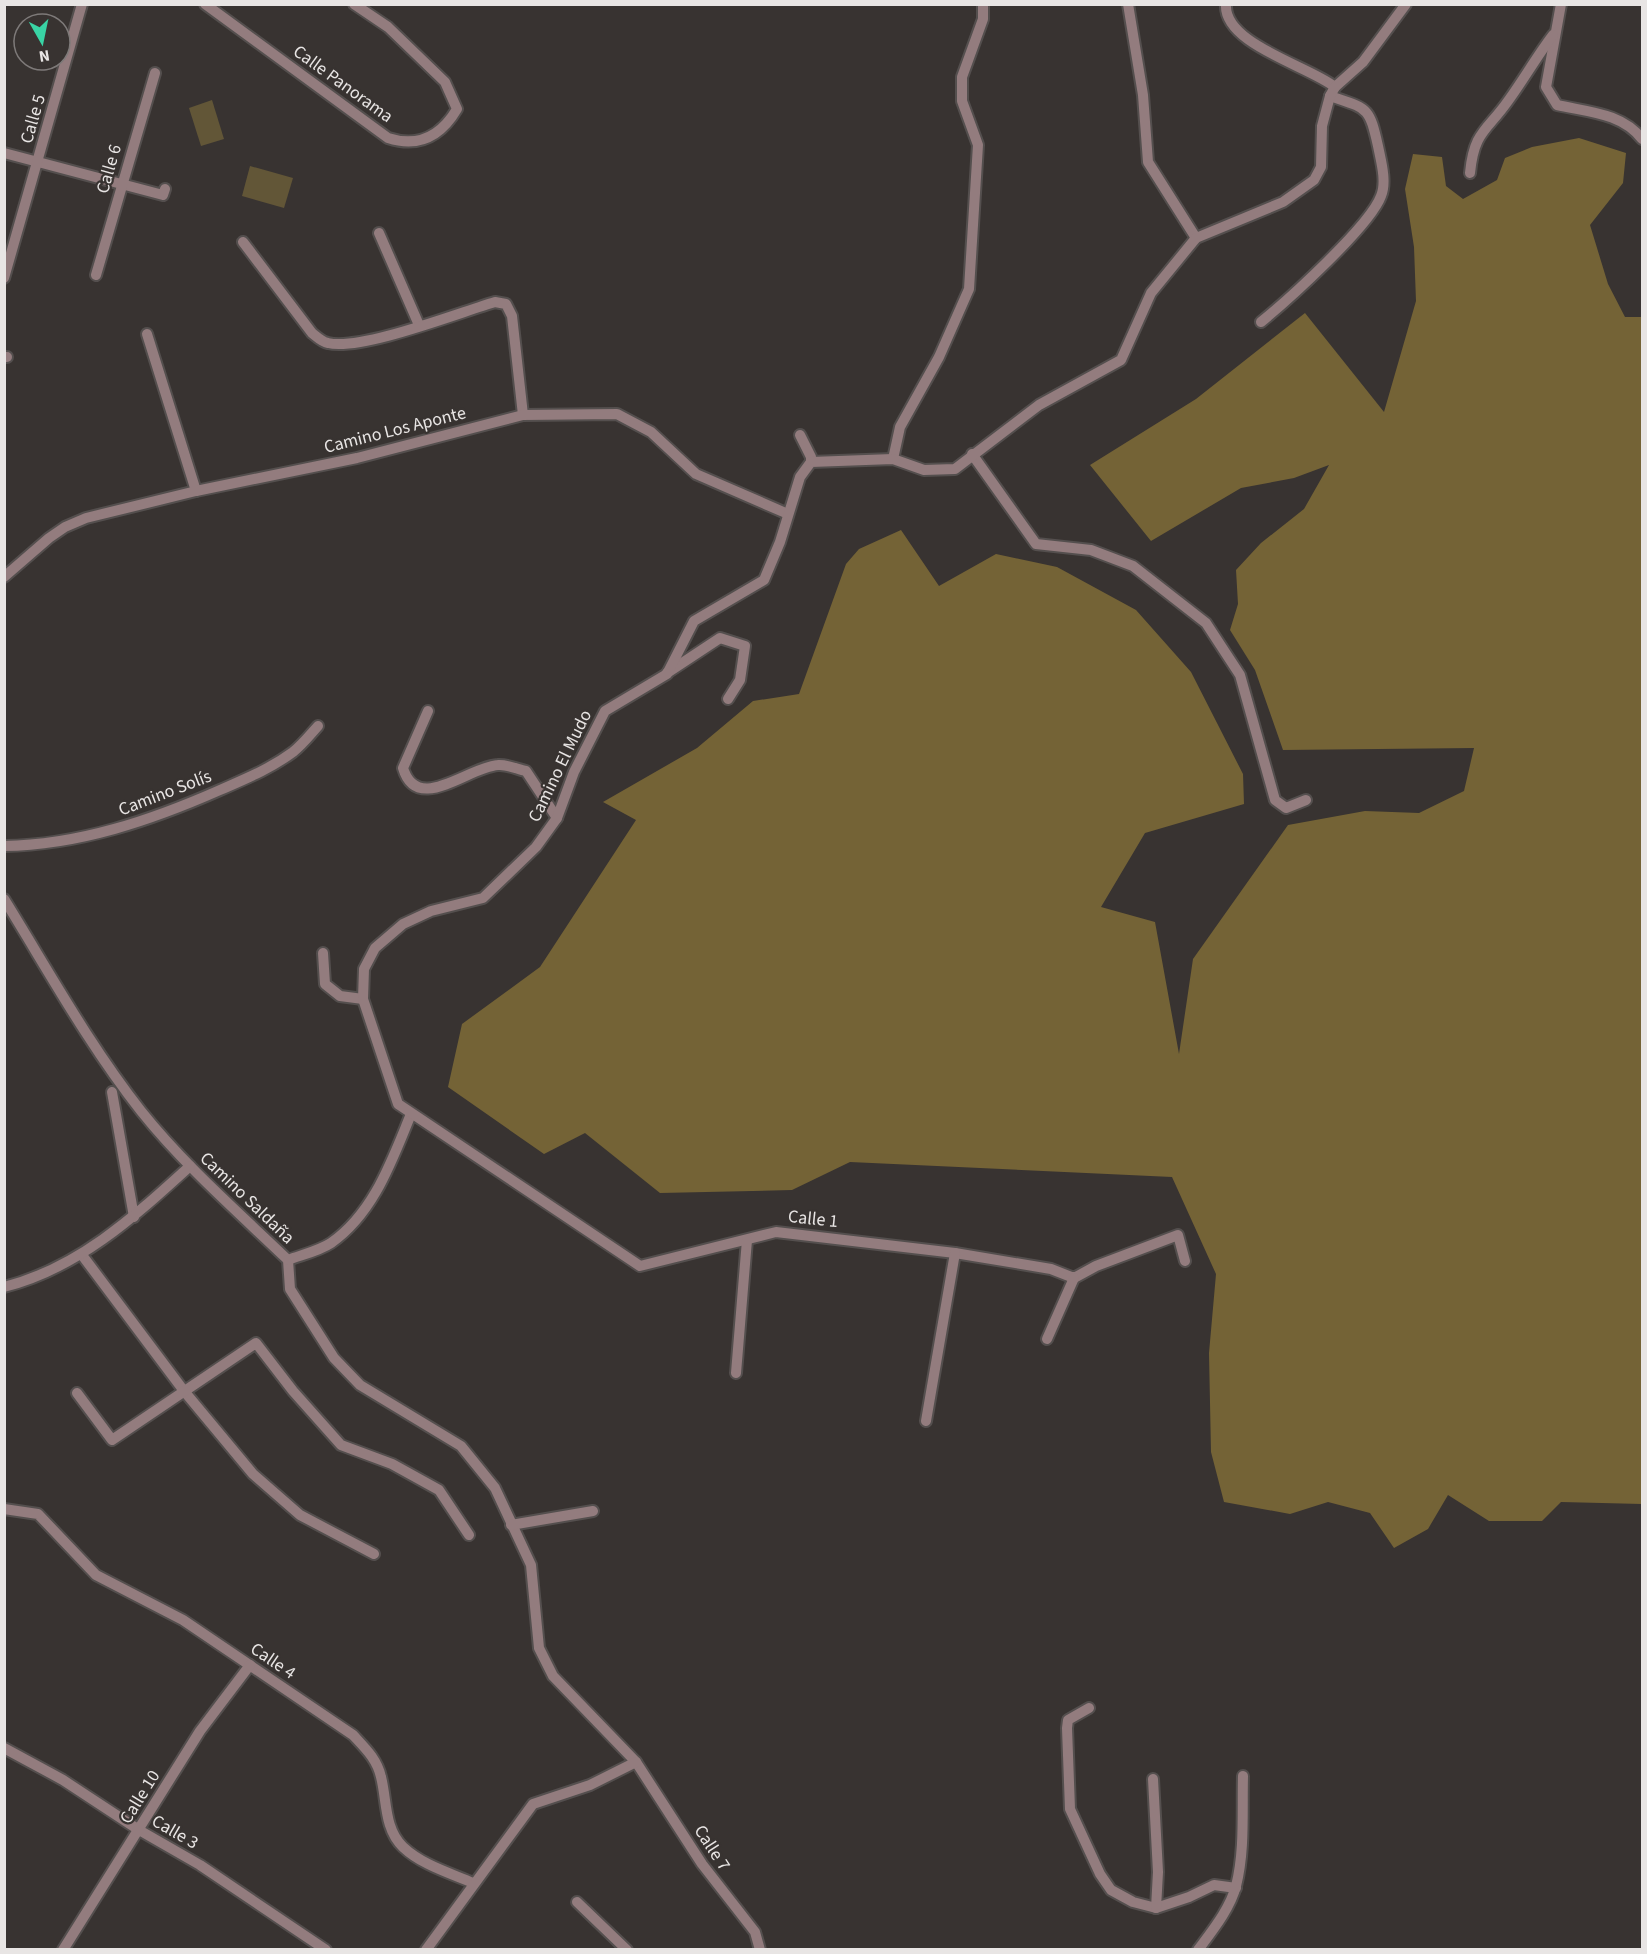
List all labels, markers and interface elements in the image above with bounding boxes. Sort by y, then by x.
north arrow [12,12,72,72]
street label: Calle Panorama [288,39,398,129]
text: N [37,44,51,68]
street label: Calle 5 [14,91,52,146]
street label: Calle 6 [90,141,128,196]
street label: Camino Los Aponte [321,400,469,460]
street label: Camino El Mudo [522,706,598,826]
street label: Camino Solís [115,764,215,822]
street label: Camino Saldaña [194,1146,300,1250]
street label: Calle 1 [787,1204,839,1234]
street label: Calle 4 [245,1637,301,1685]
street label: Calle 10 [114,1765,166,1829]
street label: Calle 3 [147,1809,203,1855]
street label: Calle 7 [688,1820,736,1876]

